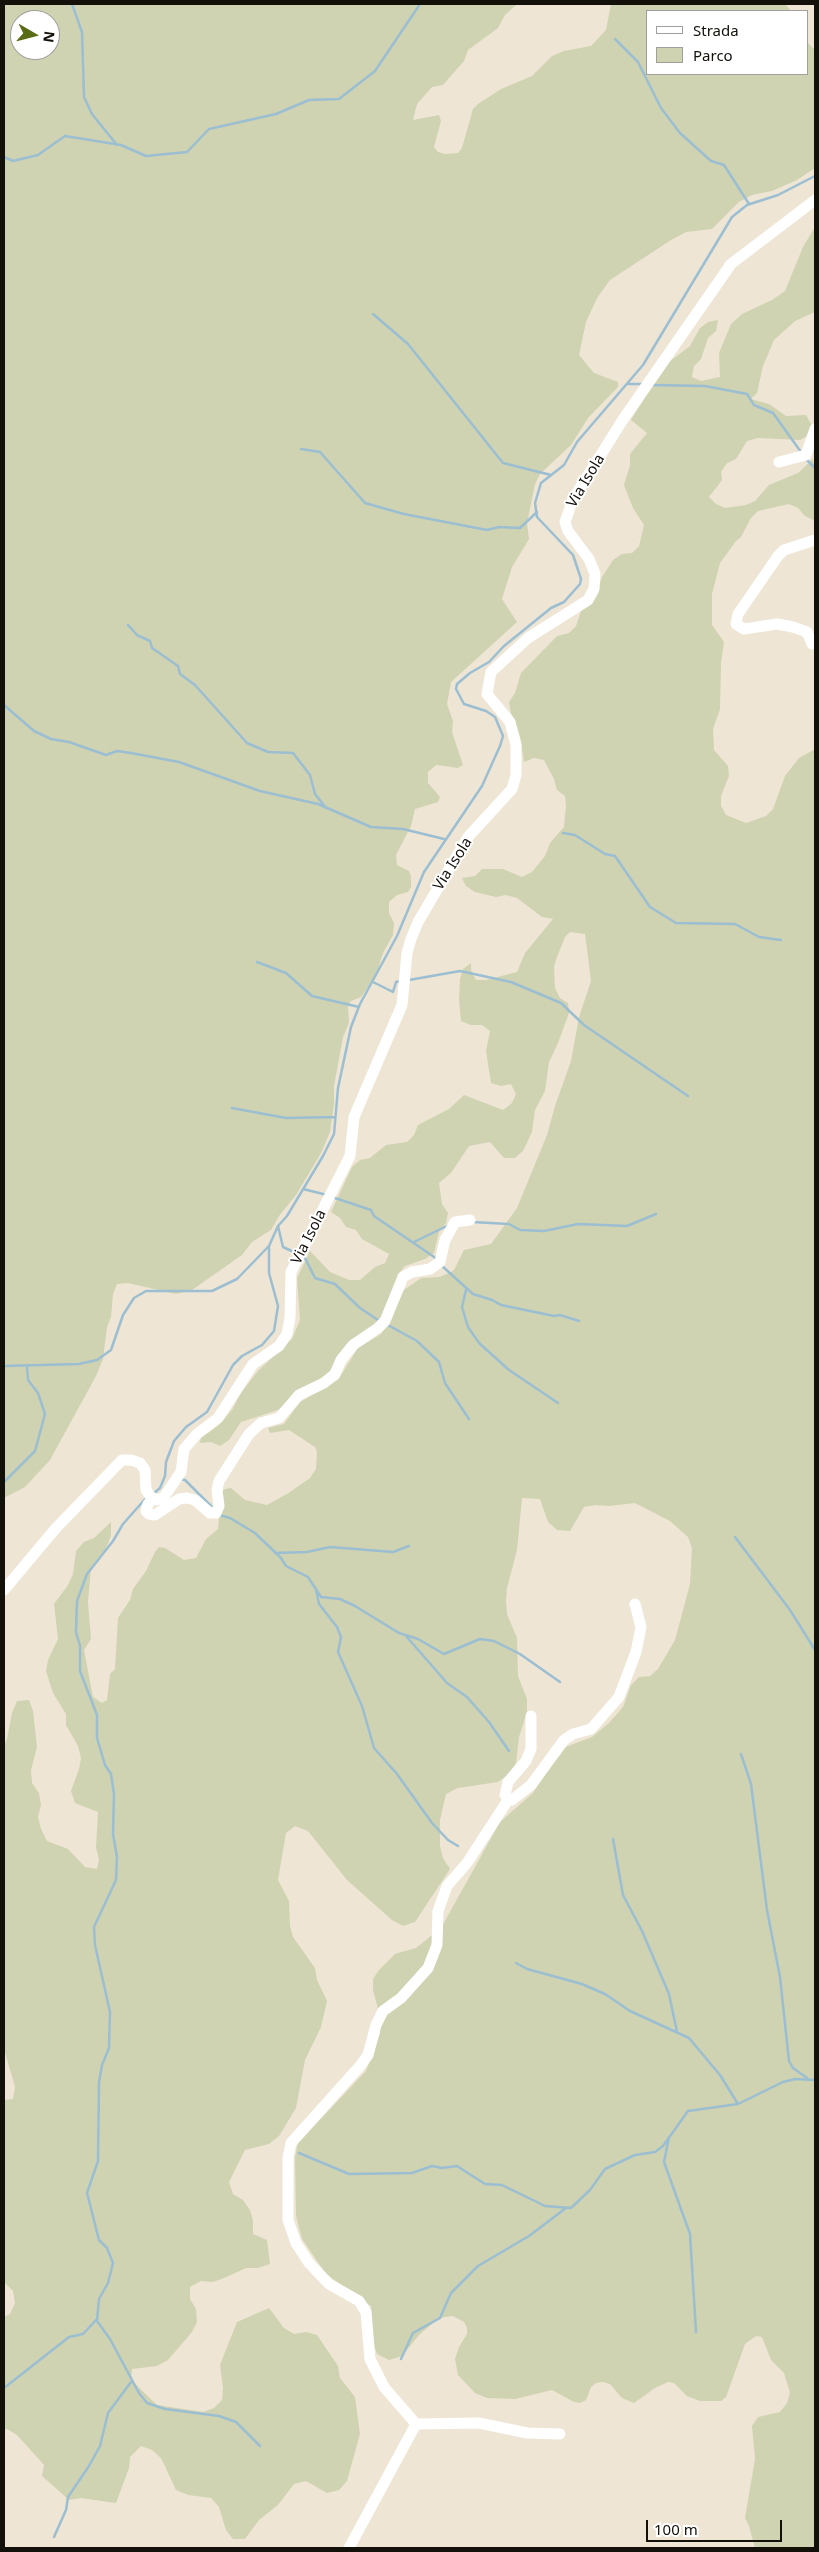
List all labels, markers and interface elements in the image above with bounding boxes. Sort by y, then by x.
north arrow [10,10,60,60]
legend [646,10,809,75]
text: Strada [693,20,739,40]
text: N [39,30,60,44]
text: Parco [693,45,733,65]
street label: Via Isola [563,451,609,511]
street label: Via Isola [430,834,476,894]
street label: Via Isola [288,1207,330,1267]
scale bar [649,2510,785,2542]
text: 100 m [654,2519,698,2539]

